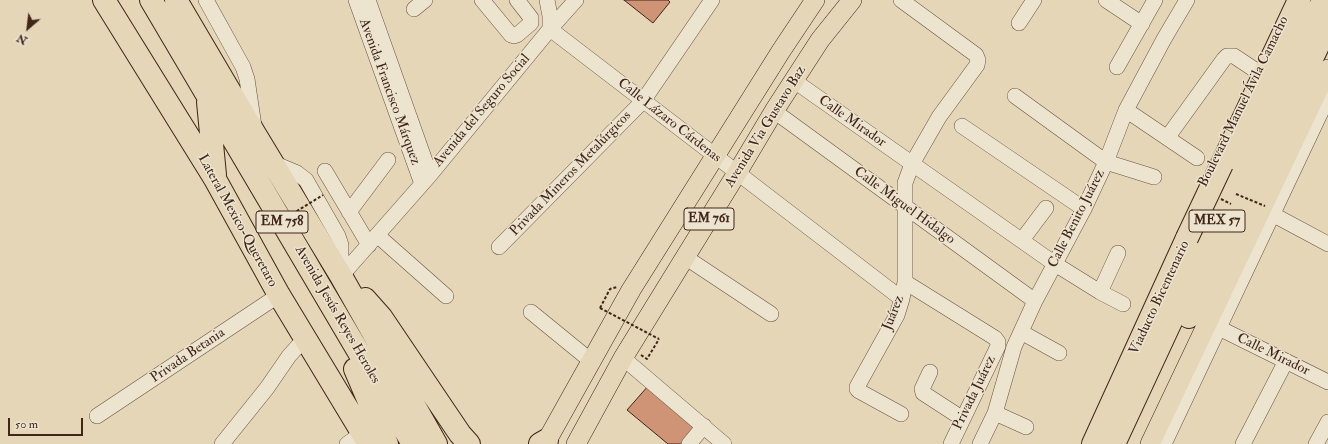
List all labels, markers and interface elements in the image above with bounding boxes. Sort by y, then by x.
north arrow [8,8,48,48]
street label: Boulevard Manuel Ávila Camacho [1195,14,1293,190]
street label: Avenida Francisco Márquez [355,17,423,167]
text: N [15,31,30,47]
street label: Avenida del Seguro Social [430,51,534,171]
street label: Avenida Via Gustavo Baz [722,63,810,191]
street label: Calle Lázaro Cárdenas [614,75,724,167]
street label: Calle Mirador [815,92,889,152]
street label: Privada Mineros Metalúrgicos [507,108,635,240]
street label: Lateral Mexico-Queretaro [193,152,281,290]
street label: Calle Miguel Hidalgo [850,164,958,248]
street label: Calle Benito Juárez [1045,167,1109,271]
road number: EM 761 [684,208,734,230]
road number: MEX 57 [1189,210,1245,232]
road number: EM 758 [256,211,308,233]
street label: Viaducto Bicentenario [1126,238,1194,358]
street label: Avenida Jesús Reyes Heroles [291,243,383,387]
street label: Juárez [879,293,909,333]
street label: Privada Betania [148,325,228,387]
street label: Calle Mirador [1234,330,1312,380]
street label: Privada Juárez [950,353,1000,433]
scale bar [10,410,85,436]
text: 50 m [15,417,38,432]

